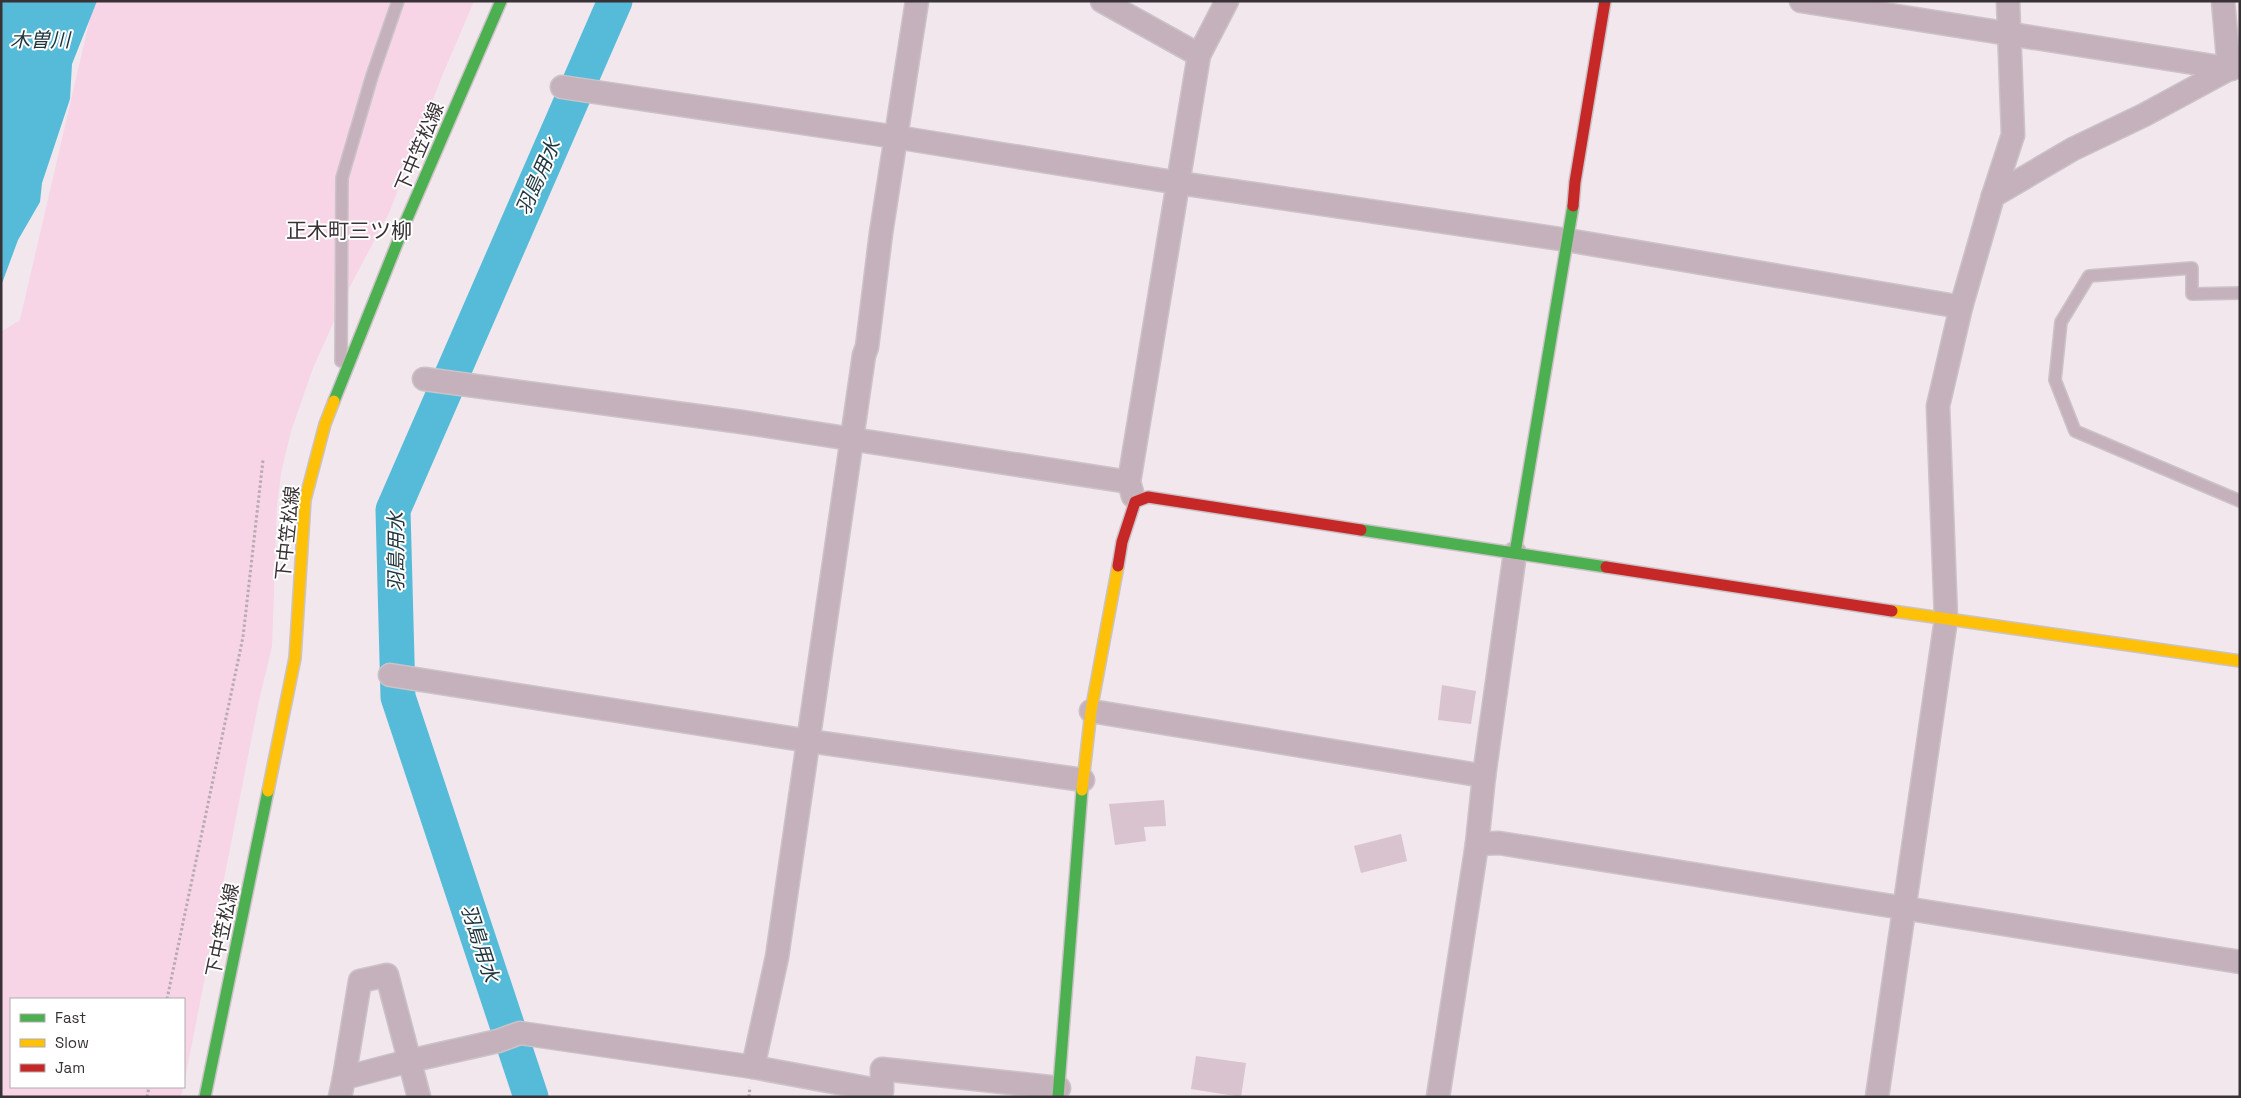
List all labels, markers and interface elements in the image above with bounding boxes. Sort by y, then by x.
water label: 木曽川 [10,27,72,53]
street label: 下中笠松線 [389,99,450,196]
water label: 羽島用水 [510,133,567,219]
district label: 正木町三ツ柳 [286,217,412,244]
street label: 下中笠松線 [270,484,305,582]
water label: 羽島用水 [383,510,409,592]
street label: 下中笠松線 [200,881,245,979]
water label: 羽島用水 [455,901,505,987]
legend [10,998,185,1088]
text: Fast [55,1008,86,1027]
text: Slow [55,1033,89,1052]
text: Jam [55,1058,85,1077]

